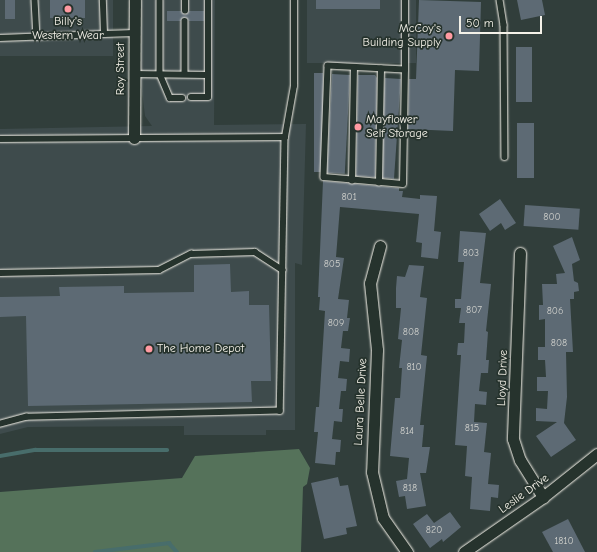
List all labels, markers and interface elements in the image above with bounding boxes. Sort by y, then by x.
marker: Billy's Western Wear [63,4,73,14]
scale bar [461,8,544,34]
place label: Billy's Western Wear [32,15,104,43]
text: 50 m [466,16,494,30]
place label: McCoy's Building Supply [362,22,441,50]
marker: McCoy's Building Supply [444,31,454,41]
street label: Roy Street [114,43,128,95]
place label: Mayflower Self Storage [366,113,428,141]
marker: Mayflower Self Storage [353,122,363,132]
house number: 801 [341,192,357,204]
house number: 800 [543,212,561,224]
house number: 803 [463,248,479,260]
house number: 805 [324,259,340,271]
house number: 807 [466,305,482,317]
house number: 806 [547,306,563,318]
house number: 809 [328,318,344,330]
house number: 808 [403,327,419,339]
house number: 808 [551,338,567,350]
place label: The Home Depot [157,342,244,356]
marker: The Home Depot [144,344,154,354]
street label: Lloyd Drive [495,350,511,406]
street label: Laura Belle Drive [352,358,370,446]
house number: 810 [406,362,422,374]
house number: 815 [465,423,479,435]
house number: 814 [400,426,414,438]
street label: Leslie Drive [496,471,552,517]
house number: 818 [403,483,417,495]
house number: 820 [426,525,442,537]
house number: 1810 [554,536,574,548]

